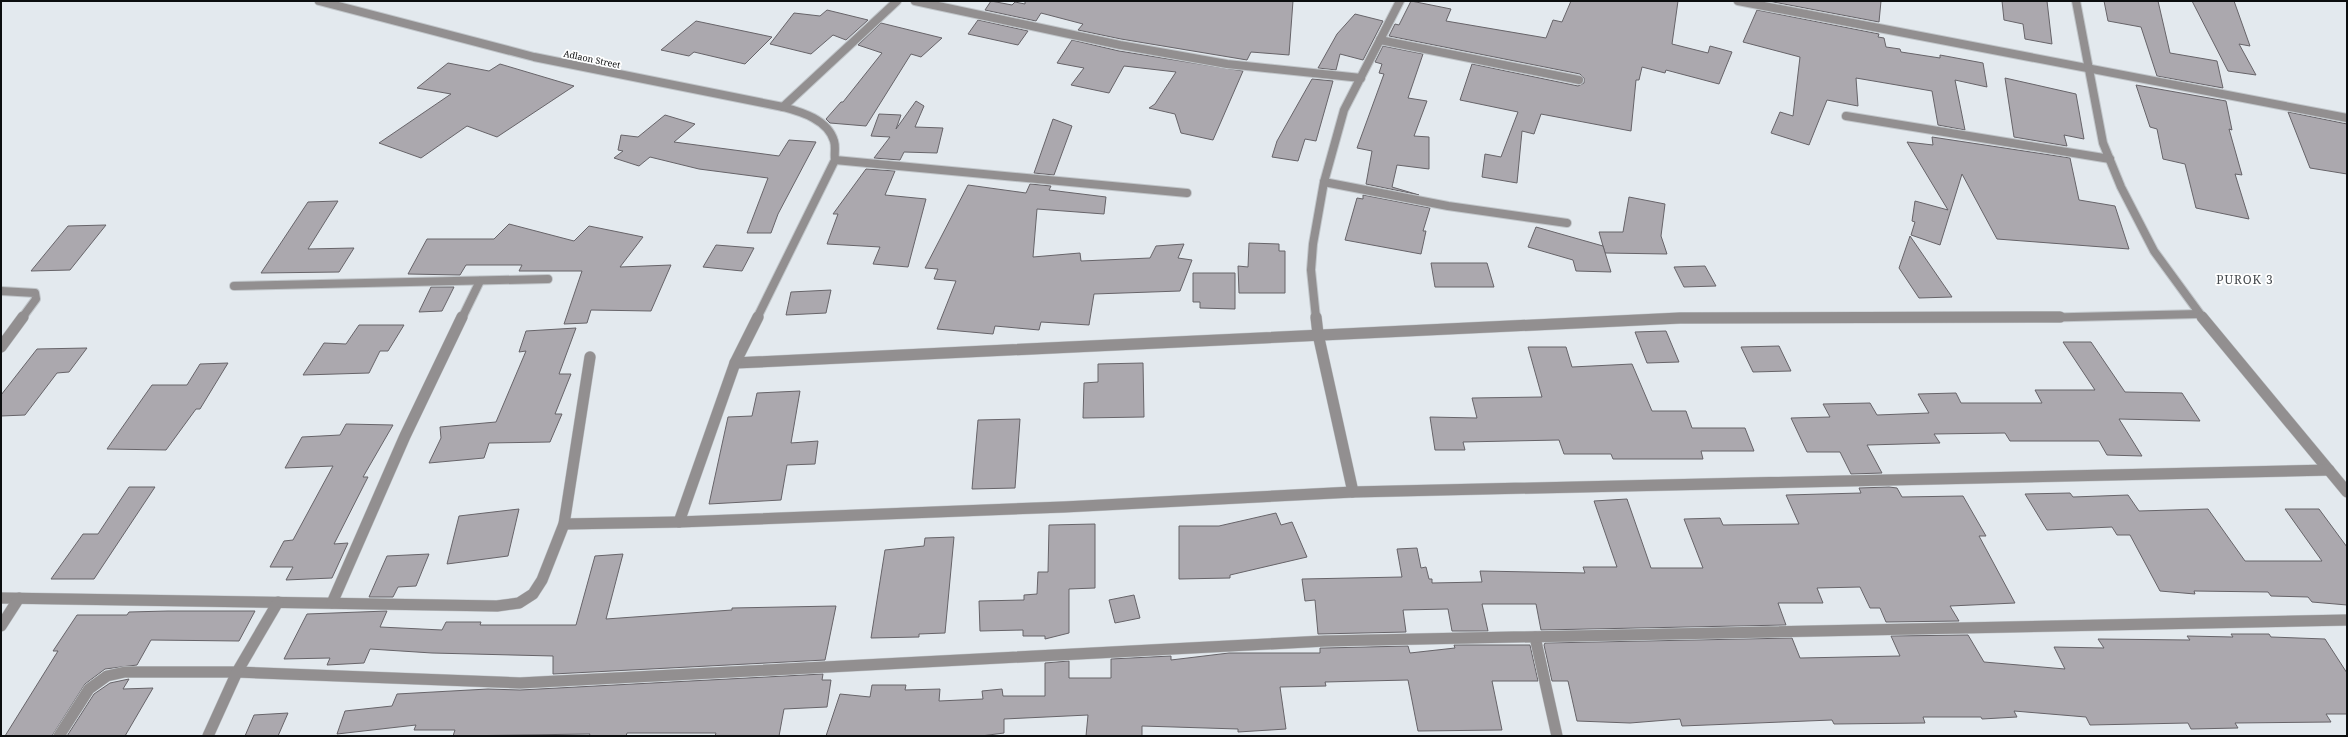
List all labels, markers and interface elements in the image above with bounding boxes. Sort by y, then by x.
street label: Adlaon Street [562,47,622,71]
district label: PUROK 3 [2216,271,2274,288]

